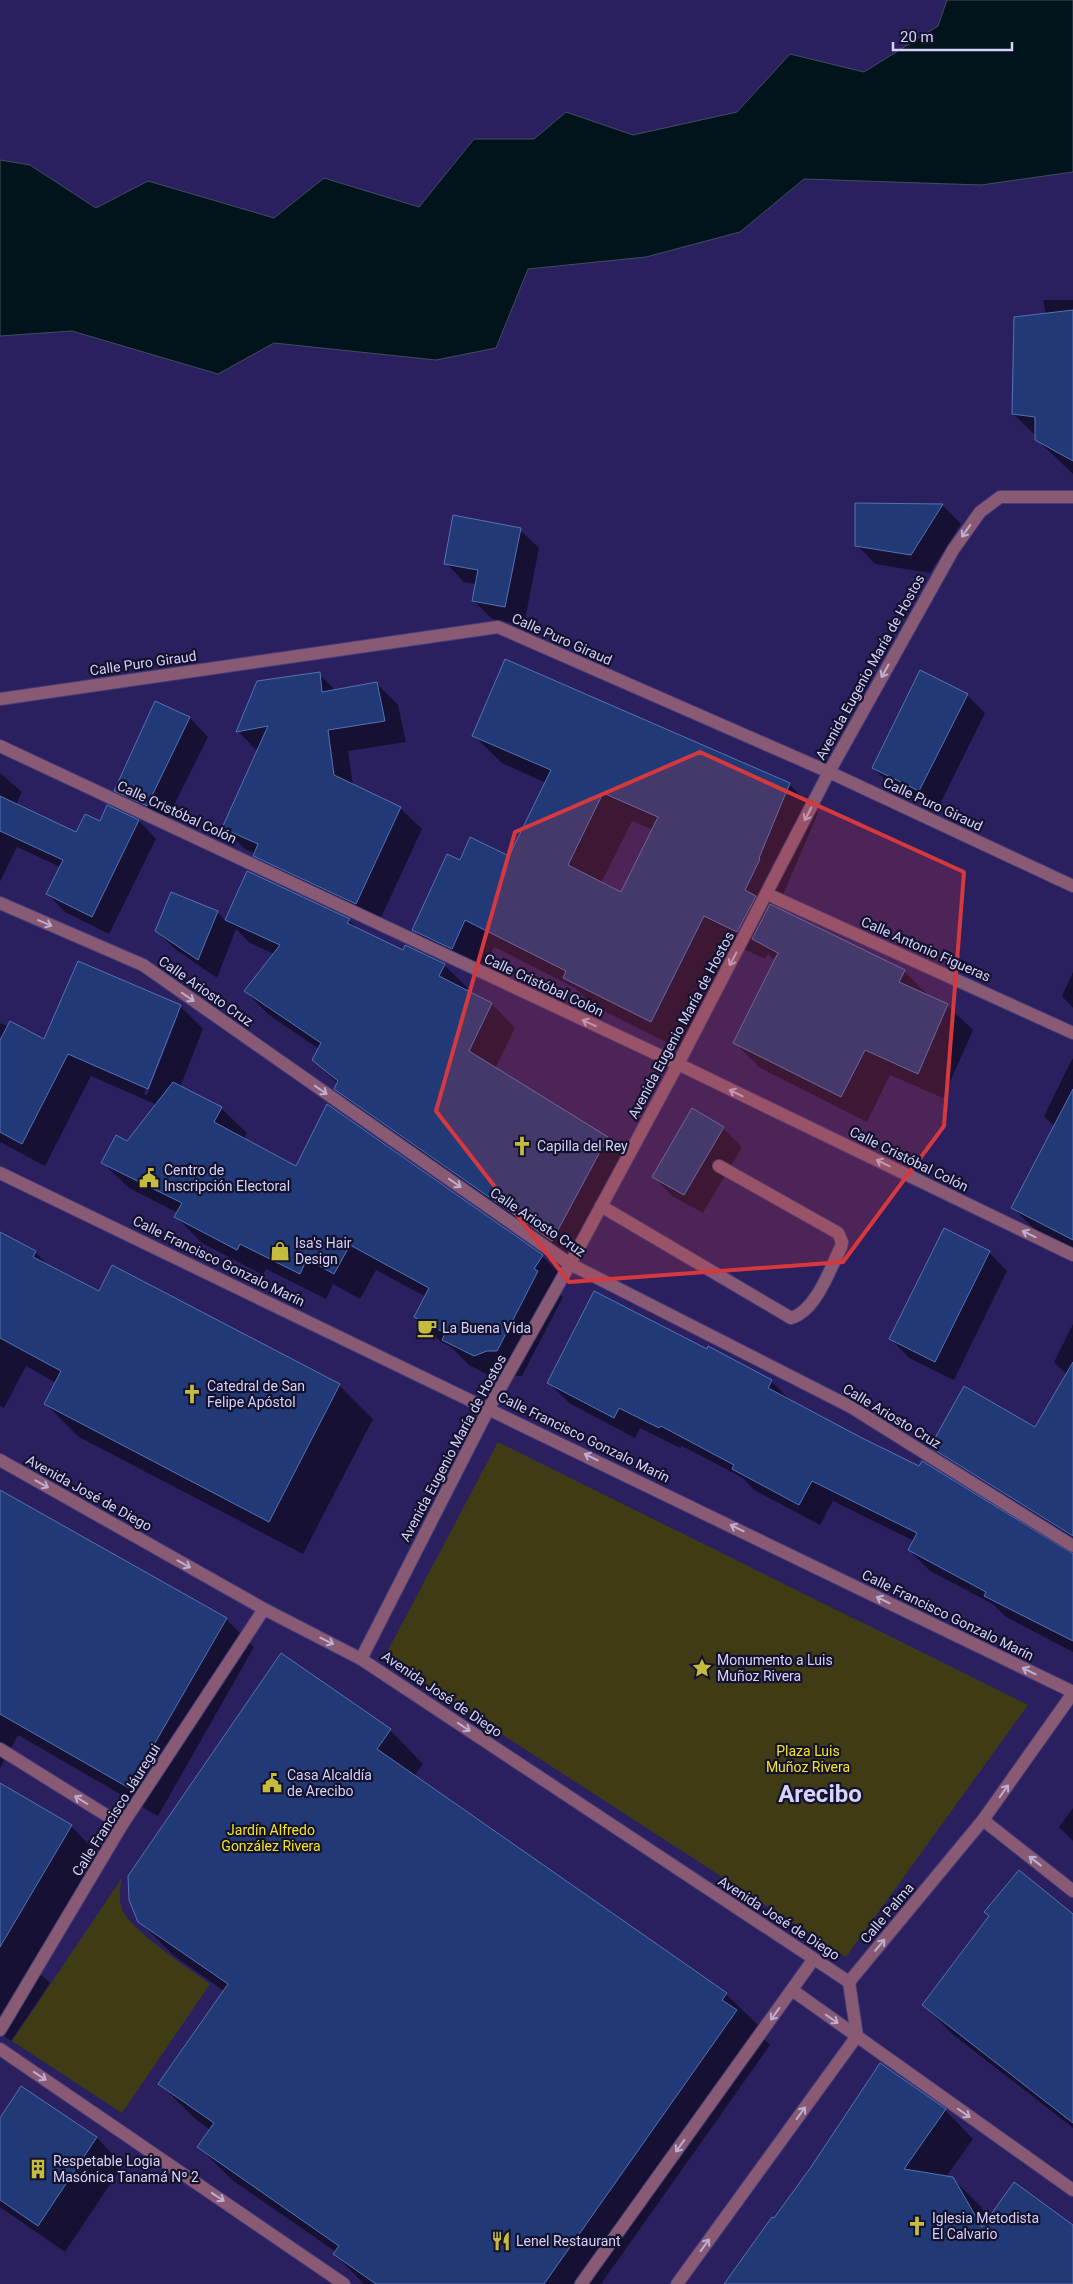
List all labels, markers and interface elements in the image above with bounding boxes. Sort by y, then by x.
scale bar [893,20,1012,52]
text: 20 m [900,28,934,46]
one-way arrow [961,524,971,538]
street label: Avenida Eugenio María de Hostos [812,572,928,762]
street label: Calle Puro Giraud [510,610,614,668]
street label: Calle Puro Giraud [89,648,197,678]
one-way arrow [880,664,890,679]
street label: Calle Puro Giraud [881,774,985,834]
street label: Calle Cristóbal Colón [115,777,239,847]
one-way arrow [803,806,812,821]
street label: Calle Antonio Figueras [859,913,993,985]
one-way arrow [37,918,52,928]
street label: Avenida Eugenio María de Hostos [625,929,737,1121]
street label: Calle Cristóbal Colón [482,950,606,1020]
one-way arrow [728,951,738,966]
street label: Calle Ariosto Cruz [156,953,256,1030]
one-way arrow [181,992,195,1002]
one-way arrow [582,1018,597,1027]
one-way arrow [314,1085,328,1095]
one-way arrow [729,1087,744,1097]
street label: Calle Cristóbal Colón [847,1123,971,1195]
church icon: Capilla del Rey [511,1135,533,1157]
place label: Capilla del Rey [537,1138,628,1154]
one-way arrow [875,1158,890,1168]
place label: Centro de Inscripción Electoral [164,1162,290,1194]
public building icon: Centro de Inscripción Electoral [138,1167,160,1189]
one-way arrow [447,1178,461,1188]
street label: Calle Ariosto Cruz [487,1184,589,1260]
street label: Calle Francisco Gonzalo Marín [131,1212,307,1310]
one-way arrow [1022,1228,1037,1238]
place label: Isa's Hair Design [295,1235,352,1267]
shop icon: Isa's Hair Design [269,1240,291,1262]
cafe icon: La Buena Vida [416,1317,438,1339]
place label: La Buena Vida [442,1320,531,1336]
street label: Avenida Eugenio María de Hostos [397,1352,509,1544]
place label: Catedral de San Felipe Apóstol [207,1378,305,1410]
street label: Calle Ariosto Cruz [840,1380,944,1452]
church icon: Catedral de San Felipe Apóstol [181,1383,203,1405]
street label: Calle Francisco Gonzalo Marín [496,1388,672,1486]
street label: Avenida José de Diego [23,1452,155,1534]
one-way arrow [584,1452,599,1462]
one-way arrow [35,1479,50,1489]
one-way arrow [730,1523,745,1533]
one-way arrow [176,1559,191,1569]
street label: Calle Francisco Gonzalo Marín [860,1566,1036,1664]
one-way arrow [876,1594,891,1604]
one-way arrow [319,1637,334,1646]
street label: Avenida José de Diego [379,1648,505,1740]
place label: Monumento a Luis Muñoz Rivera [717,1652,833,1684]
place icon: Monumento a Luis Muñoz Rivera [691,1657,713,1679]
one-way arrow [1022,1665,1037,1675]
one-way arrow [457,1722,471,1732]
street label: Calle Francisco Jáuregui [69,1741,163,1879]
park label: Plaza Luis Muñoz Rivera [766,1743,850,1775]
place label: Casa Alcaldía de Arecibo [287,1767,372,1799]
public building icon: Casa Alcaldía de Arecibo [261,1772,283,1794]
district label: Arecibo [778,1780,862,1808]
one-way arrow [999,1784,1009,1798]
one-way arrow [74,1794,88,1804]
park label: Jardín Alfredo González Rivera [221,1822,321,1854]
one-way arrow [1028,1856,1042,1866]
street label: Avenida José de Diego [715,1873,843,1963]
street label: Calle Palma [857,1879,917,1947]
one-way arrow [874,1939,885,1952]
one-way arrow [770,2007,780,2021]
one-way arrow [825,2013,838,2024]
one-way arrow [33,2071,47,2081]
one-way arrow [796,2106,806,2120]
one-way arrow [957,2108,971,2118]
one-way arrow [675,2139,685,2153]
place label: Respetable Logia Masónica Tanamá Nº 2 [53,2153,199,2185]
building icon: Respetable Logia Masónica Tanamá Nº 2 [27,2158,49,2180]
one-way arrow [211,2192,225,2203]
place label: Iglesia Metodista El Calvario [932,2210,1039,2242]
church icon: Iglesia Metodista El Calvario [906,2215,928,2237]
restaurant icon: Lenel Restaurant [490,2230,512,2252]
place label: Lenel Restaurant [516,2233,621,2249]
one-way arrow [700,2238,710,2252]

